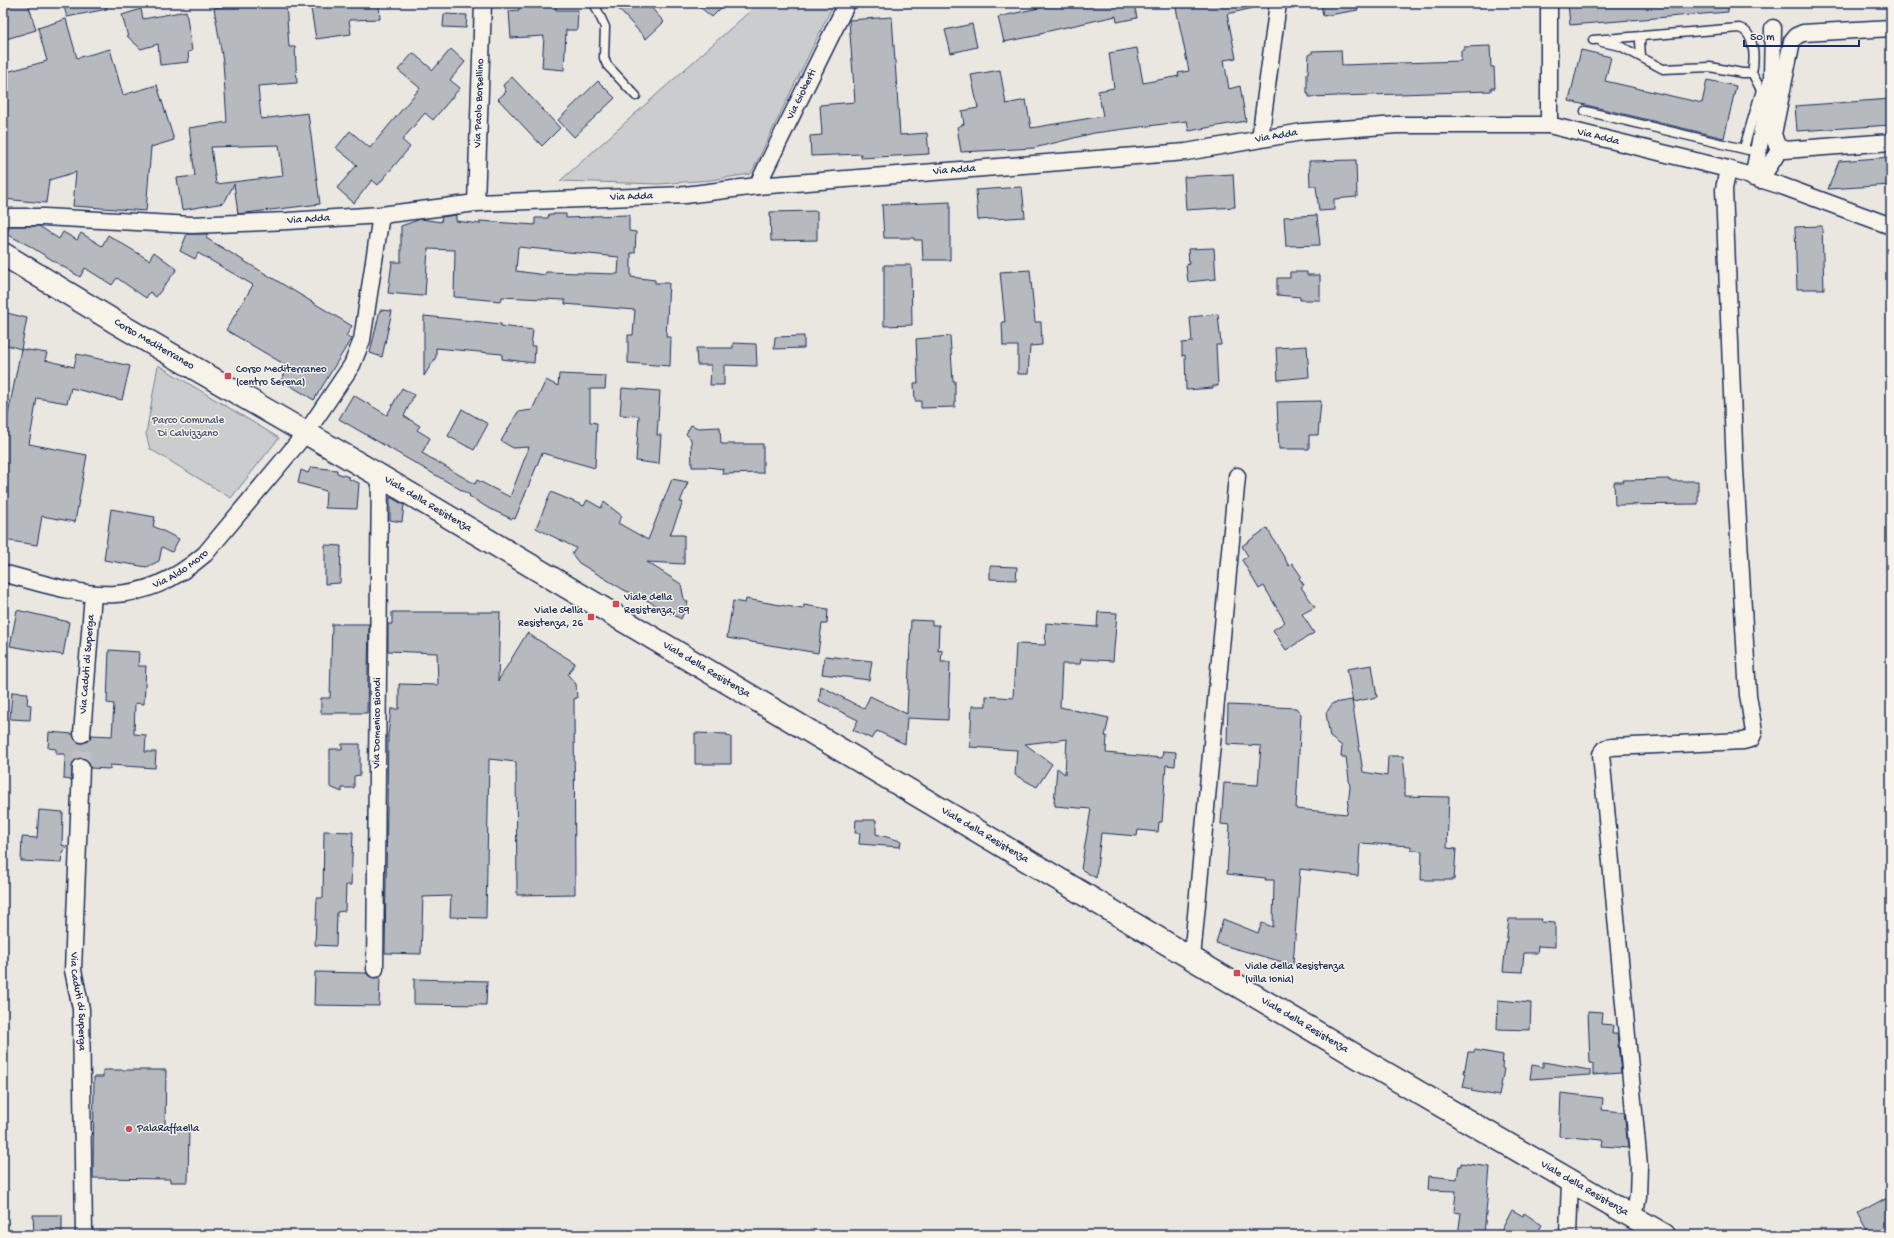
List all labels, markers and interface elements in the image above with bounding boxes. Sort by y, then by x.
scale bar [1744,22,1859,48]
text: 50 m [1750,31,1775,45]
street label: Via Paolo Borsellino [472,58,487,149]
street label: Via Gioberti [784,67,819,123]
street label: Via Adda [1575,126,1621,148]
street label: Via Adda [1253,127,1299,146]
street label: Via Adda [932,163,977,178]
street label: Via Adda [609,190,654,204]
street label: Via Adda [286,212,331,227]
street label: Corso Mediterraneo [112,316,196,373]
place label: Corso Mediterraneo (centro Serena) [236,364,327,389]
marker: Corso Mediterraneo (centro Serena) [223,371,233,381]
park label: Parco Comunale Di Calvizzano [151,415,224,440]
street label: Viale della Resistenza [381,473,474,535]
street label: Via Aldo Moro [150,548,212,592]
place label: Viale della Resistenza, 59 [623,592,690,617]
marker: Viale della Resistenza, 59 [611,599,621,609]
place label: Viale della Resistenza, 26 [518,605,584,630]
marker: Viale della Resistenza, 26 [586,612,596,622]
street label: Via Caduti di Superga [78,613,97,715]
street label: Viale della Resistenza [660,639,753,701]
street label: Via Domenico Biondi [371,677,384,770]
street label: Viale della Resistenza [938,804,1031,866]
street label: Via Caduti di Superga [67,951,88,1052]
place label: Viale della Resistenza (villa Ionia) [1244,961,1345,986]
marker: Viale della Resistenza (villa Ionia) [1232,968,1242,978]
street label: Viale della Resistenza [1258,994,1351,1056]
place label: PalaRaffaella [136,1122,200,1135]
marker: PalaRaffaella [124,1124,134,1134]
street label: Viale della Resistenza [1538,1158,1631,1219]

